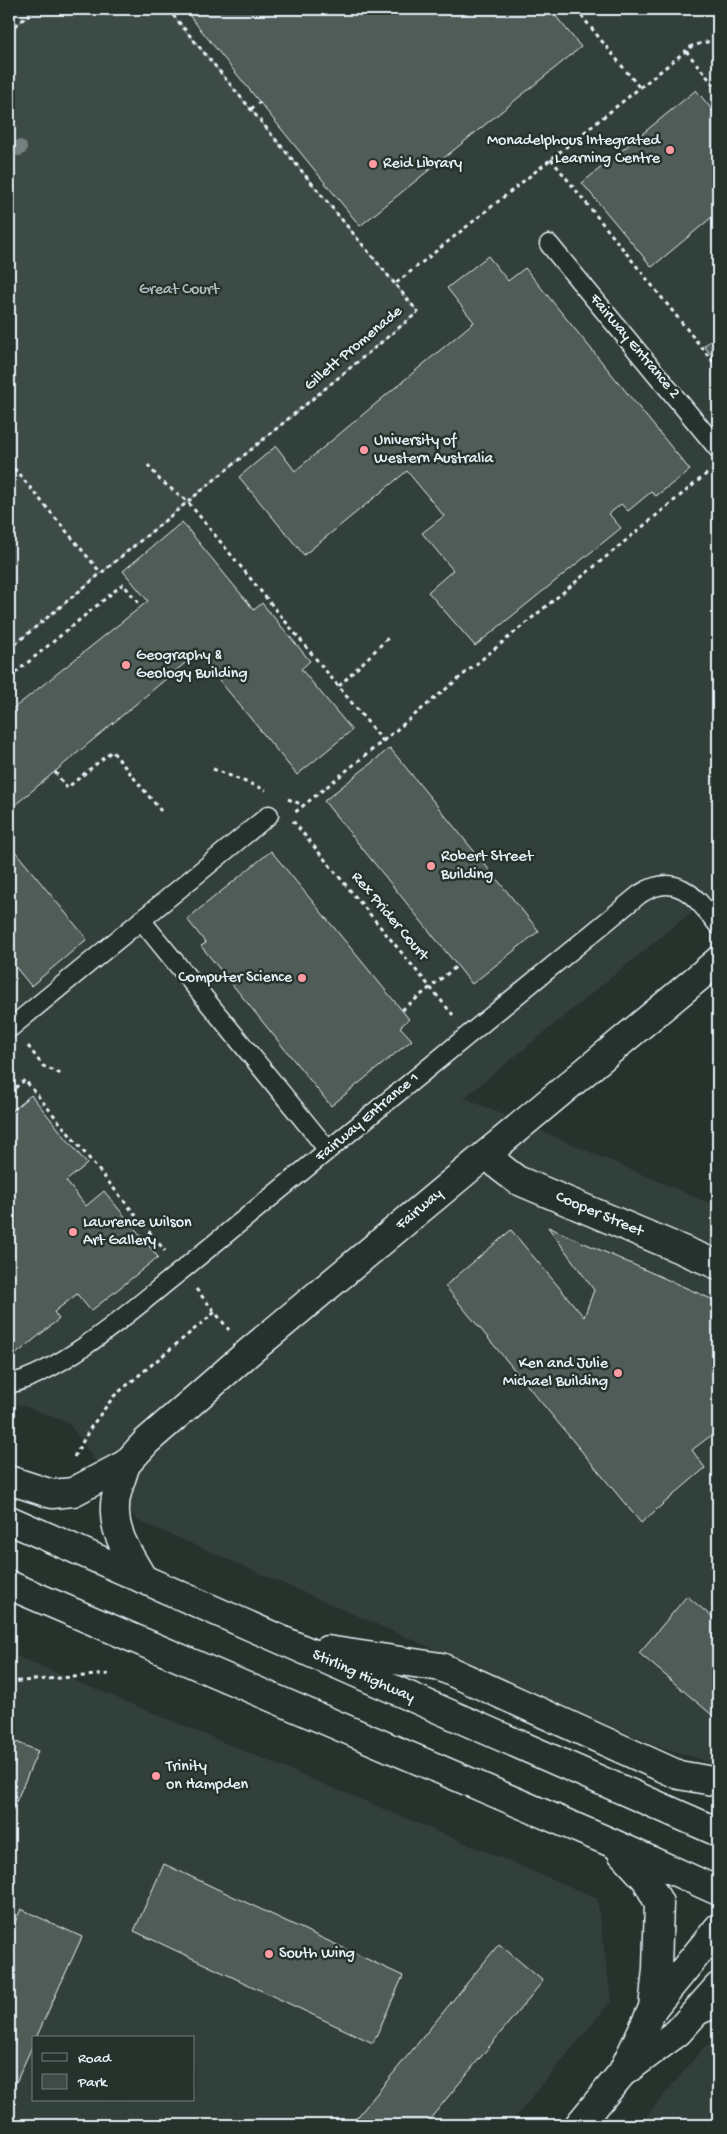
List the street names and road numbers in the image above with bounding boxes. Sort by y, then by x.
street label: Fairway Entrance 2 [584,290,683,403]
street label: Gillett Promenade [301,302,407,396]
street label: Rex Prider Court [346,869,433,967]
street label: Fairway Entrance 1 [312,1069,424,1167]
street label: Fairway [392,1185,447,1236]
street label: Cooper Street [552,1188,647,1243]
street label: Stirling Highway [309,1646,417,1708]

